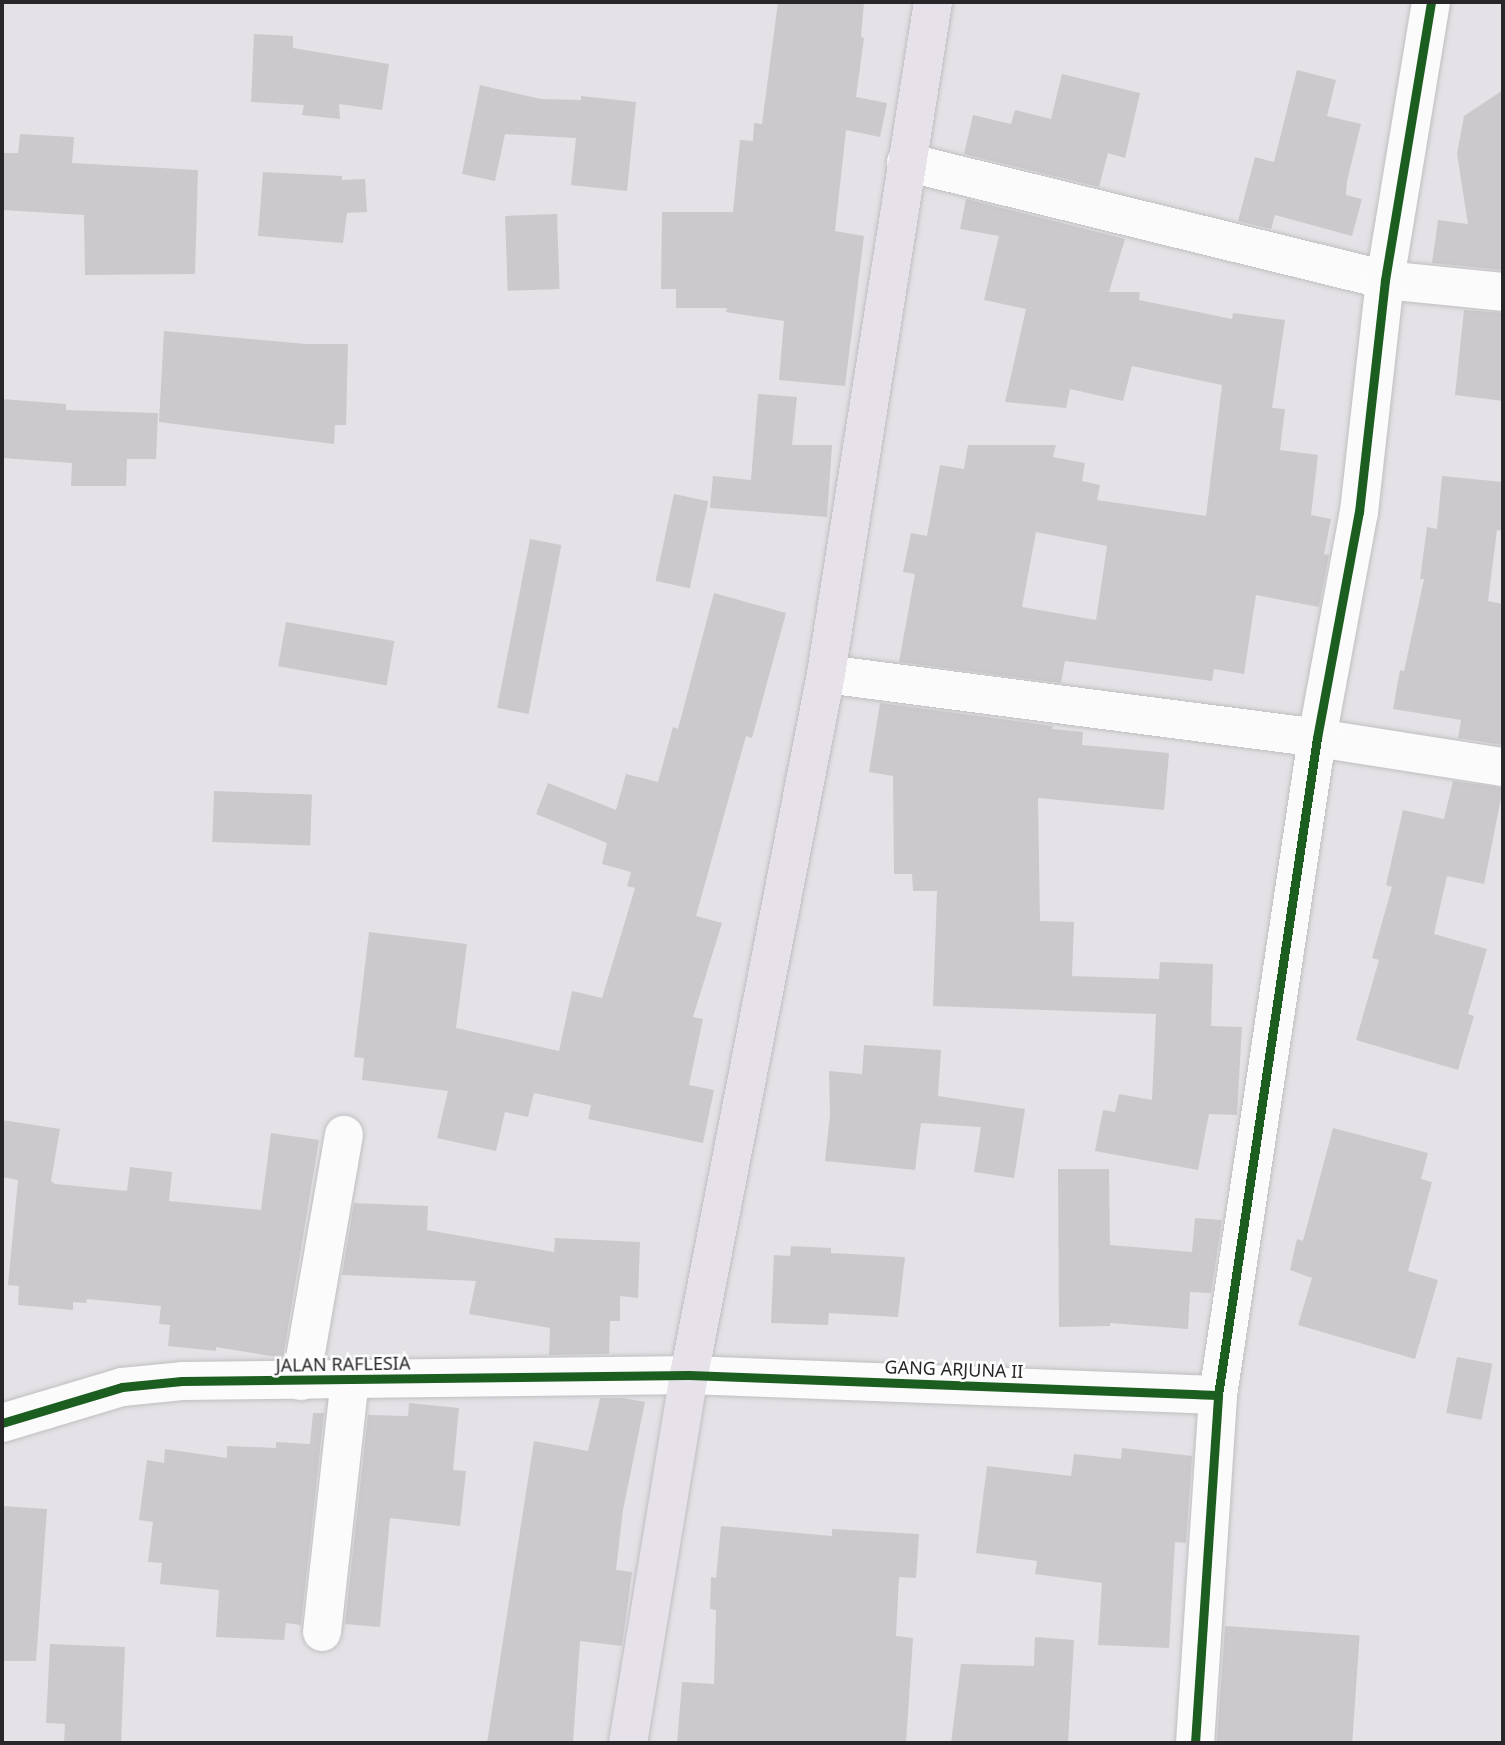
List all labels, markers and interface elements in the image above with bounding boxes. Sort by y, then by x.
street label: JALAN RAFLESIA [275,1352,411,1376]
street label: GANG ARJUNA II [884,1356,1024,1382]

